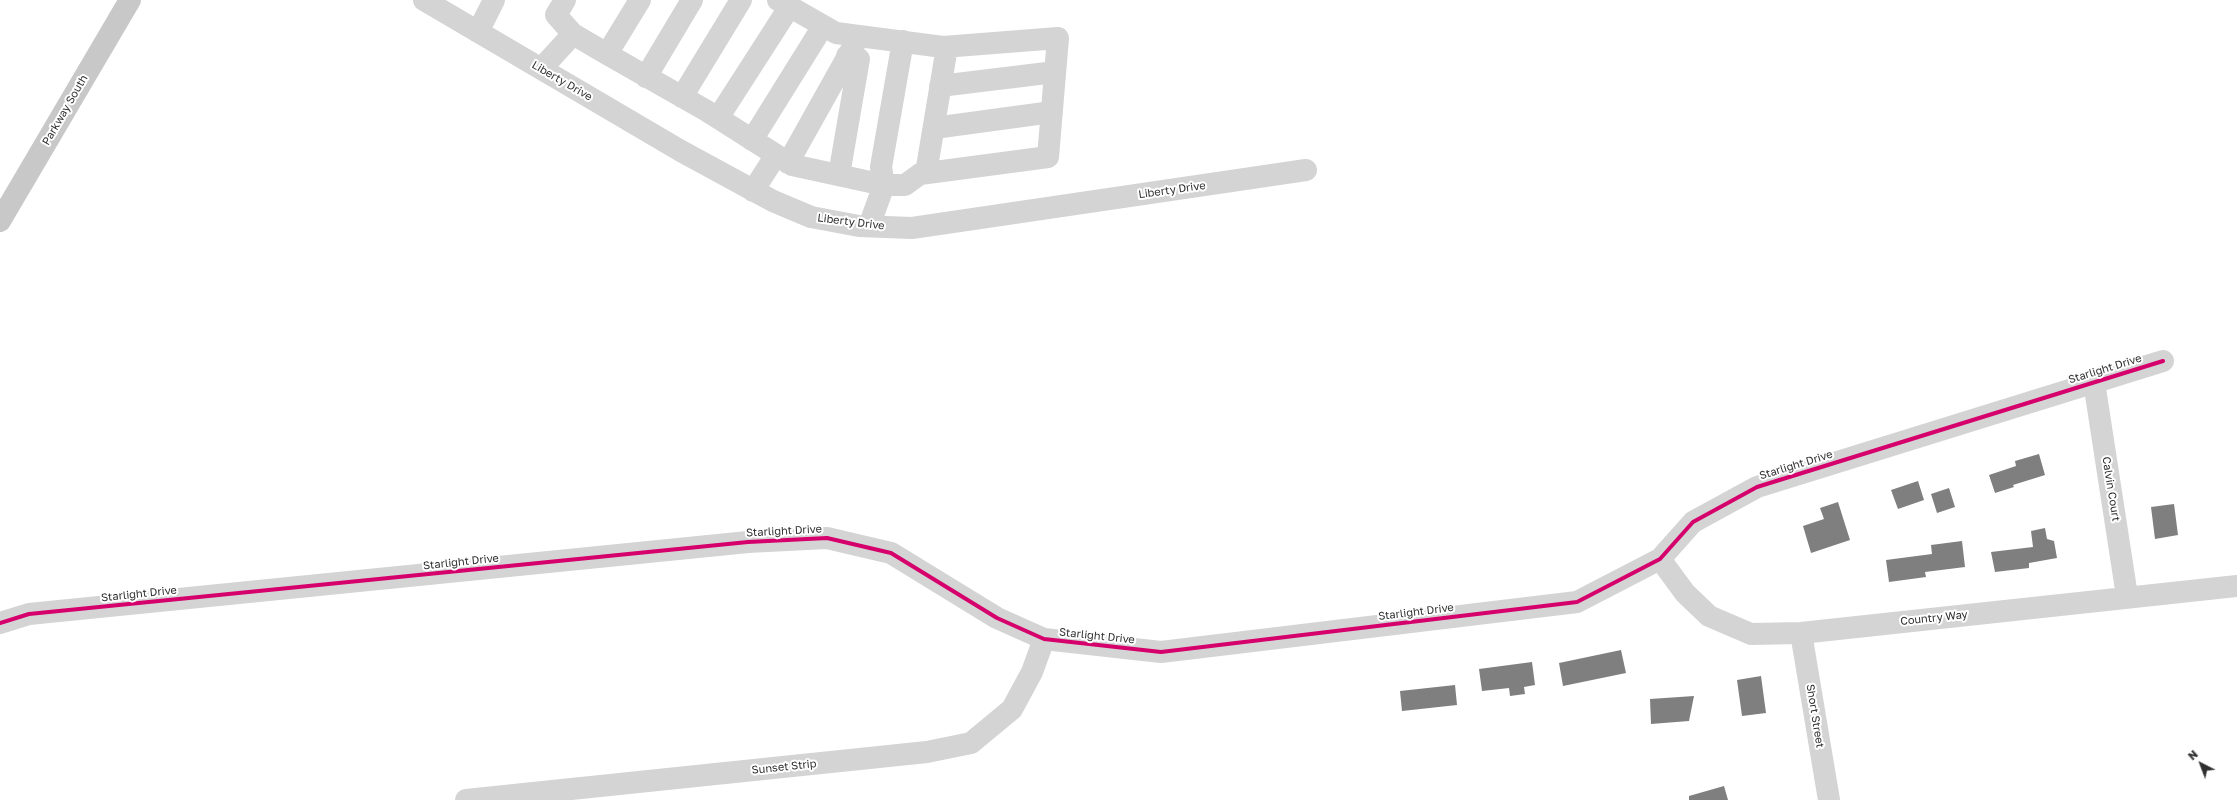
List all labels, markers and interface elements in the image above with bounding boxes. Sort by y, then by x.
street label: Liberty Drive [529,58,595,104]
street label: Parkway South [40,73,90,147]
street label: Liberty Drive [1138,179,1206,201]
street label: Liberty Drive [817,211,885,233]
street label: Starlight Drive [2067,352,2143,386]
street label: Starlight Drive [1758,448,1834,482]
street label: Calvin Court [2099,456,2123,522]
street label: Starlight Drive [746,522,822,540]
street label: Starlight Drive [423,551,499,573]
street label: Starlight Drive [101,583,177,605]
street label: Starlight Drive [1377,601,1455,623]
street label: Country Way [1900,608,1968,628]
street label: Starlight Drive [1059,625,1135,647]
street label: Short Street [1803,683,1827,749]
north arrow [2181,744,2221,784]
text: N [2185,747,2200,762]
street label: Sunset Strip [751,757,817,777]

